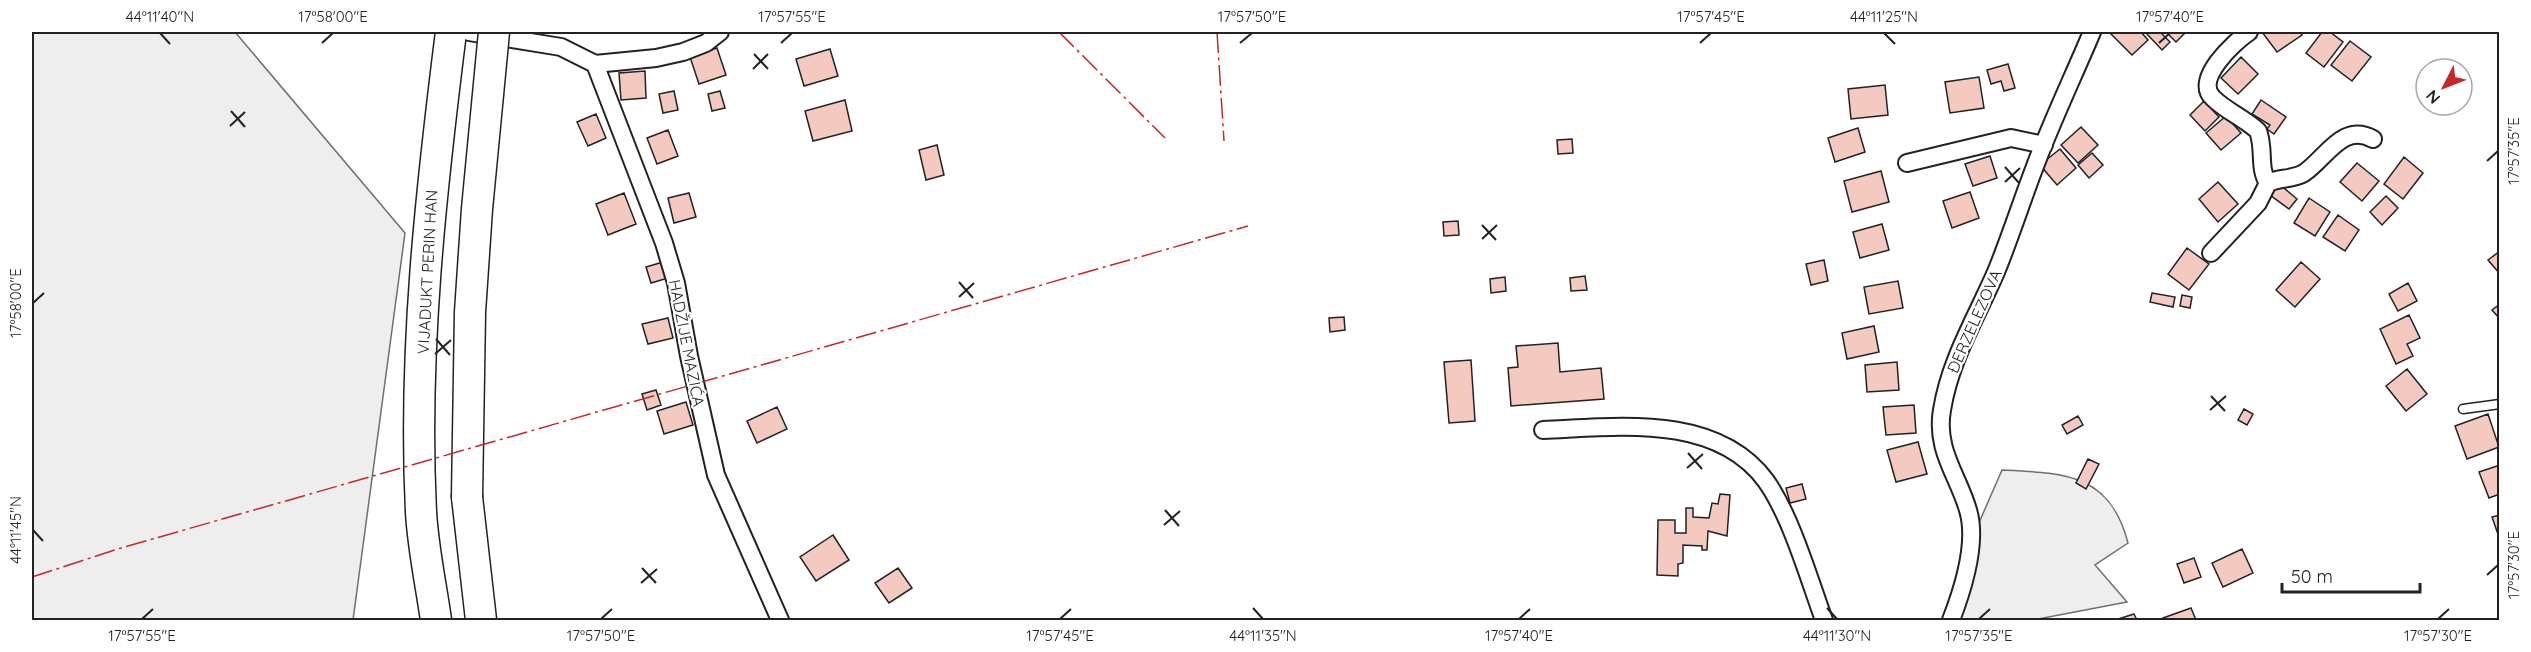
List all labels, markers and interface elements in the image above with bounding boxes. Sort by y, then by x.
text: 44°11'40"N [126,7,194,26]
text: 17°58'00"E [298,7,368,26]
text: 17°57'55"E [758,7,826,26]
text: 17°57'50"E [1218,7,1286,26]
text: 17°57'45"E [1677,7,1745,26]
text: 44°11'25"N [1850,7,1918,26]
text: 17°57'40"E [2136,7,2204,26]
north arrow [2414,57,2474,117]
text: N [2421,86,2444,108]
text: 17°57'35"E [2504,117,2523,185]
street label: VIJADUKT PERIN HAN [413,189,441,355]
street label: ĐERZELEZOVA [1942,266,2006,376]
text: 17°58'00"E [6,268,25,338]
street label: HADŽIJE MAZIĆA [665,278,709,408]
text: 44°11'45"N [6,496,25,564]
text: 17°57'30"E [2504,531,2523,599]
scale bar [2282,556,2420,594]
text: 50 m [2291,565,2333,588]
text: 17°57'55"E [108,626,176,645]
text: 17°57'50"E [567,626,635,645]
text: 17°57'45"E [1026,626,1094,645]
text: 44°11'35"N [1229,626,1297,645]
text: 17°57'40"E [1485,626,1553,645]
text: 44°11'30"N [1803,626,1871,645]
text: 17°57'35"E [1945,626,2013,645]
text: 17°57'30"E [2404,626,2472,645]

